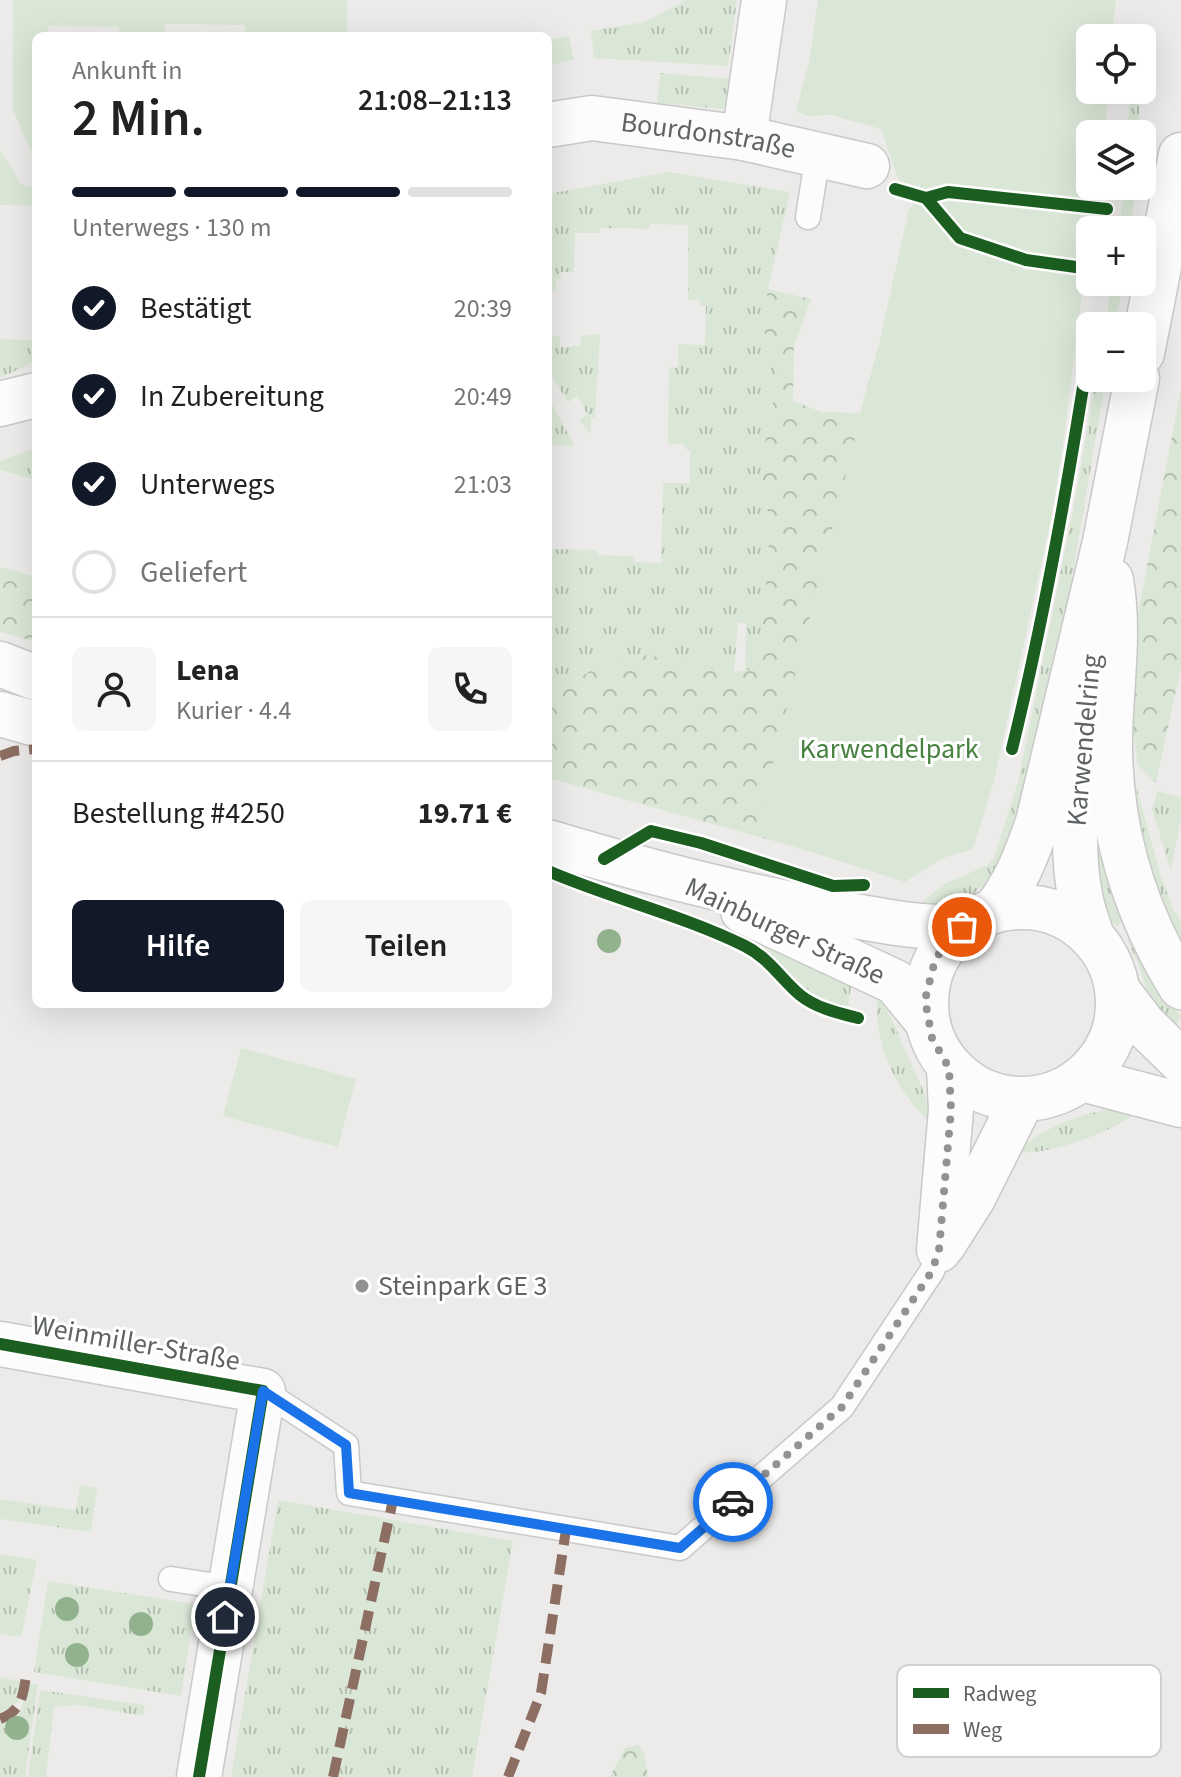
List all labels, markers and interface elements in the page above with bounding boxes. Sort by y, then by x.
map controls [1076,24,1156,392]
button: locate [1076,24,1156,104]
text: Ankunft in [72,52,182,89]
text: 21:08–21:13 [358,79,512,122]
text: 2 Min. [72,82,205,156]
street label: Bourdonstraße [618,102,799,169]
button: layers [1076,120,1156,200]
text: Unterwegs · 130 m [72,209,271,246]
button: + [1076,216,1156,296]
icon: check [72,286,116,330]
text: Bestätigt [140,287,251,330]
text: 20:39 [454,290,512,327]
button: − [1076,312,1156,392]
icon: check [72,374,116,418]
text: In Zubereitung [140,375,324,418]
text: 20:49 [454,378,512,415]
icon: check [72,462,116,506]
text: Unterwegs [140,463,275,506]
text: 21:03 [454,466,512,503]
text: Geliefert [140,551,247,594]
button: person [72,647,156,731]
button: phone [428,647,512,731]
text: Lena [176,649,240,692]
street label: Karwendelring [1057,652,1111,828]
text: Kurier · 4.4 [176,692,291,729]
park label: Karwendelpark [799,729,979,769]
text: Bestellung #4250 [72,792,285,835]
text: 19.71 € [418,792,512,835]
street label: Mainburger Straße [678,867,892,995]
pin [928,893,996,961]
button: Hilfe [72,900,284,992]
button: Teilen [300,900,512,992]
icon: bag [940,905,984,949]
place label: Steinpark GE 3 [378,1266,547,1306]
marker: Steinpark GE 3 [353,1277,371,1295]
street label: Weinmiller-Straße [29,1305,243,1381]
courier [693,1462,773,1542]
icon: car [711,1480,755,1524]
pin [191,1583,259,1651]
icon: home [203,1595,247,1639]
legend [897,1665,1161,1757]
text: Radweg [963,1678,1036,1710]
text: Weg [963,1714,1002,1746]

